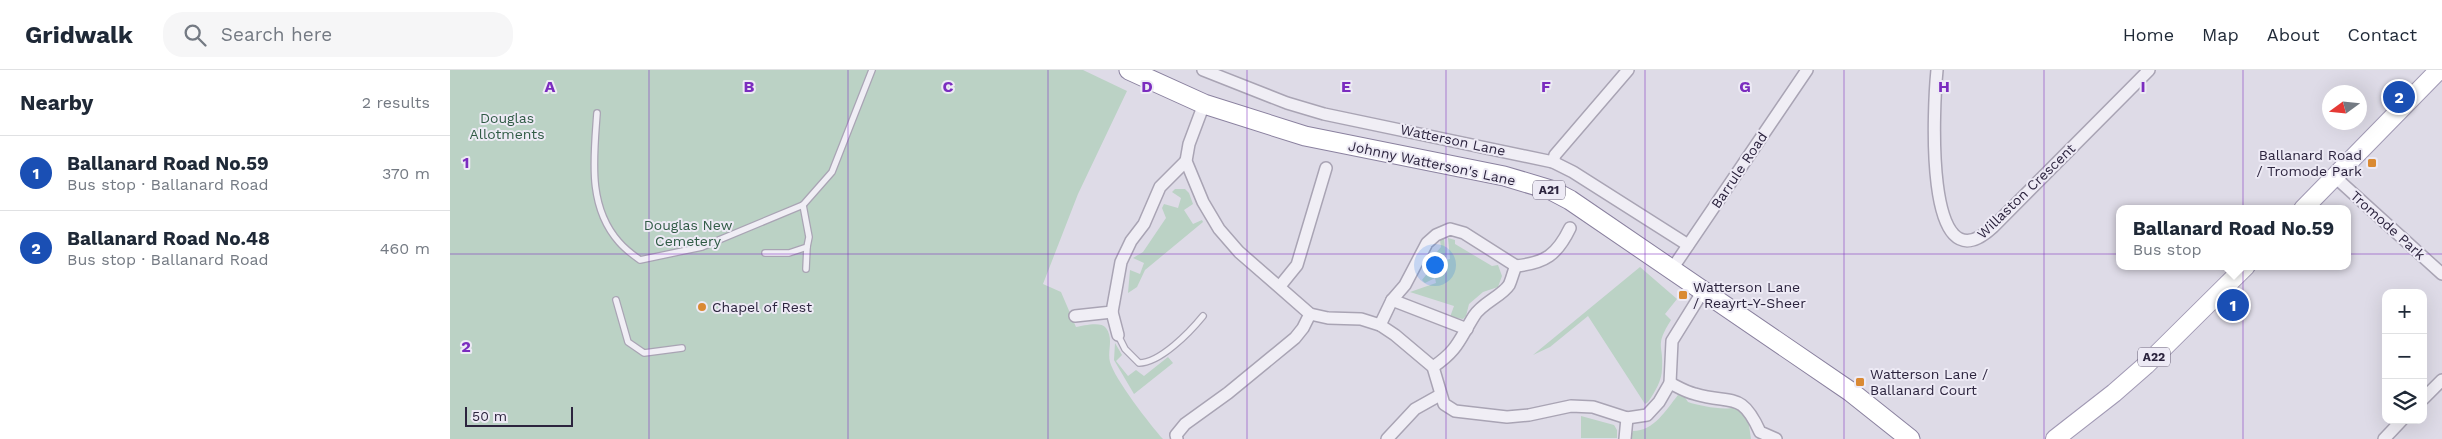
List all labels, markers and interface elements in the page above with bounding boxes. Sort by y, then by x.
search box [163,12,513,57]
text: Gridwalk [25,21,133,49]
icon: search [181,21,209,49]
text: Search here [221,23,332,46]
text: Home [2123,24,2174,45]
text: Map [2202,24,2239,45]
text: About [2267,24,2319,45]
text: Contact [2347,24,2417,45]
text: A [545,77,556,96]
text: B [744,77,755,96]
text: C [943,77,954,96]
text: D [1141,77,1153,96]
text: E [1341,77,1351,96]
text: F [1541,77,1551,96]
text: G [1739,77,1751,96]
text: H [1938,77,1950,96]
text: I [2140,77,2146,96]
pin: 2 [2383,78,2415,116]
north arrow [2322,85,2367,130]
text: Nearby [20,90,93,115]
text: 2 results [362,93,430,112]
park label: Douglas Allotments [469,110,545,142]
street label: Watterson Lane [1399,121,1507,159]
street label: Barrule Road [1708,129,1770,211]
street label: Johnny Watterson's Lane [1347,137,1517,189]
street label: Willaston Crescent [1974,140,2078,242]
place label: Ballanard Road / Tromode Park [2257,147,2362,179]
text: Ballanard Road No.59 [67,152,269,175]
text: 1 [463,153,469,172]
marker: Ballanard Road / Tromode Park [2366,157,2378,169]
text: 1 [33,164,39,183]
text: 370 m [382,164,430,183]
text: Bus stop · Ballanard Road [67,175,269,194]
road number: A21 [1533,180,1565,200]
street label: Tromode Park [2347,187,2429,263]
popup [2116,205,2351,270]
park label: Douglas New Cemetery [644,217,733,249]
text: Ballanard Road No.59 [2133,217,2334,240]
text: Ballanard Road No.48 [67,227,270,250]
text: 2 [31,239,41,258]
text: 460 m [380,239,430,258]
text: Bus stop [2133,240,2202,259]
text: Bus stop · Ballanard Road [67,250,269,269]
your location [1422,252,1448,278]
place label: Watterson Lane / Reayrt-Y-Sheer [1693,279,1806,311]
pin: 1 [2217,286,2249,324]
marker: Watterson Lane / Reayrt-Y-Sheer [1677,289,1689,301]
map controls [2382,289,2427,424]
button: + [2382,289,2427,334]
place label: Chapel of Rest [712,299,812,315]
marker: Chapel of Rest [696,301,708,313]
button: − [2382,334,2427,379]
text: 2 [461,337,471,356]
road number: A22 [2138,348,2170,366]
place label: Watterson Lane / Ballanard Court [1870,366,1988,398]
marker: Watterson Lane / Ballanard Court [1854,376,1866,388]
button: layers [2382,379,2427,424]
scale bar [465,404,572,427]
text: 50 m [472,408,507,424]

